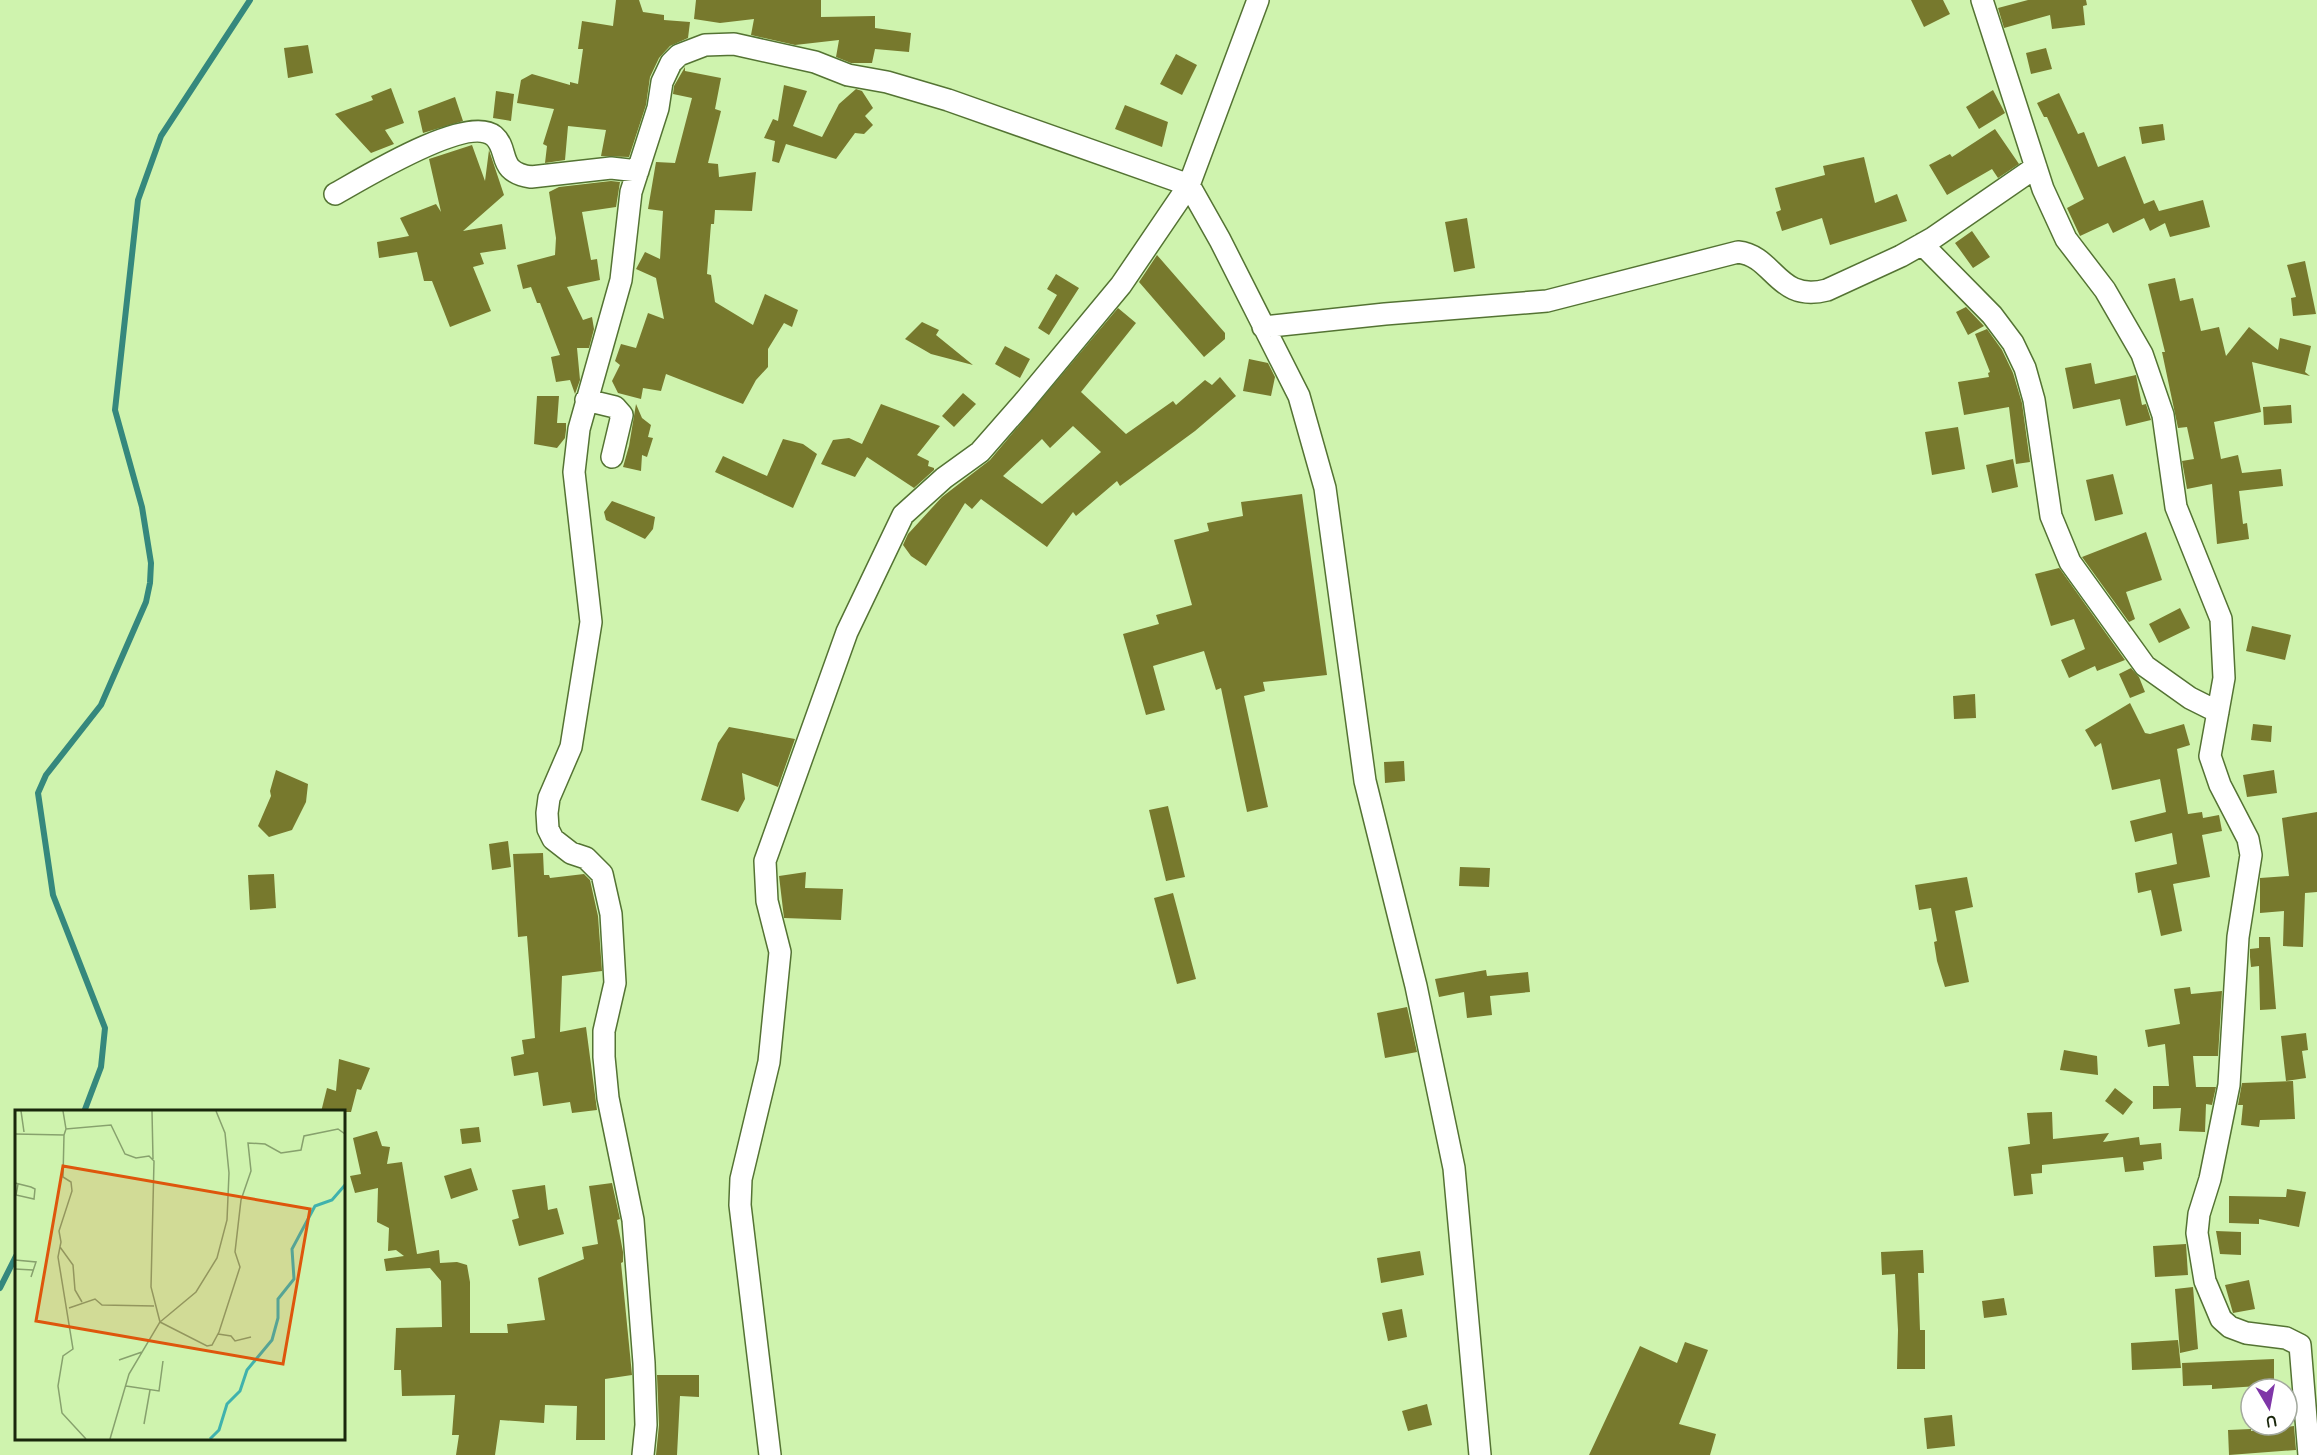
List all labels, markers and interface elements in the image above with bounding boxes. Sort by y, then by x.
inset map [15,1110,345,1440]
north arrow [2239,1377,2299,1437]
text: U [2264,1411,2279,1433]

